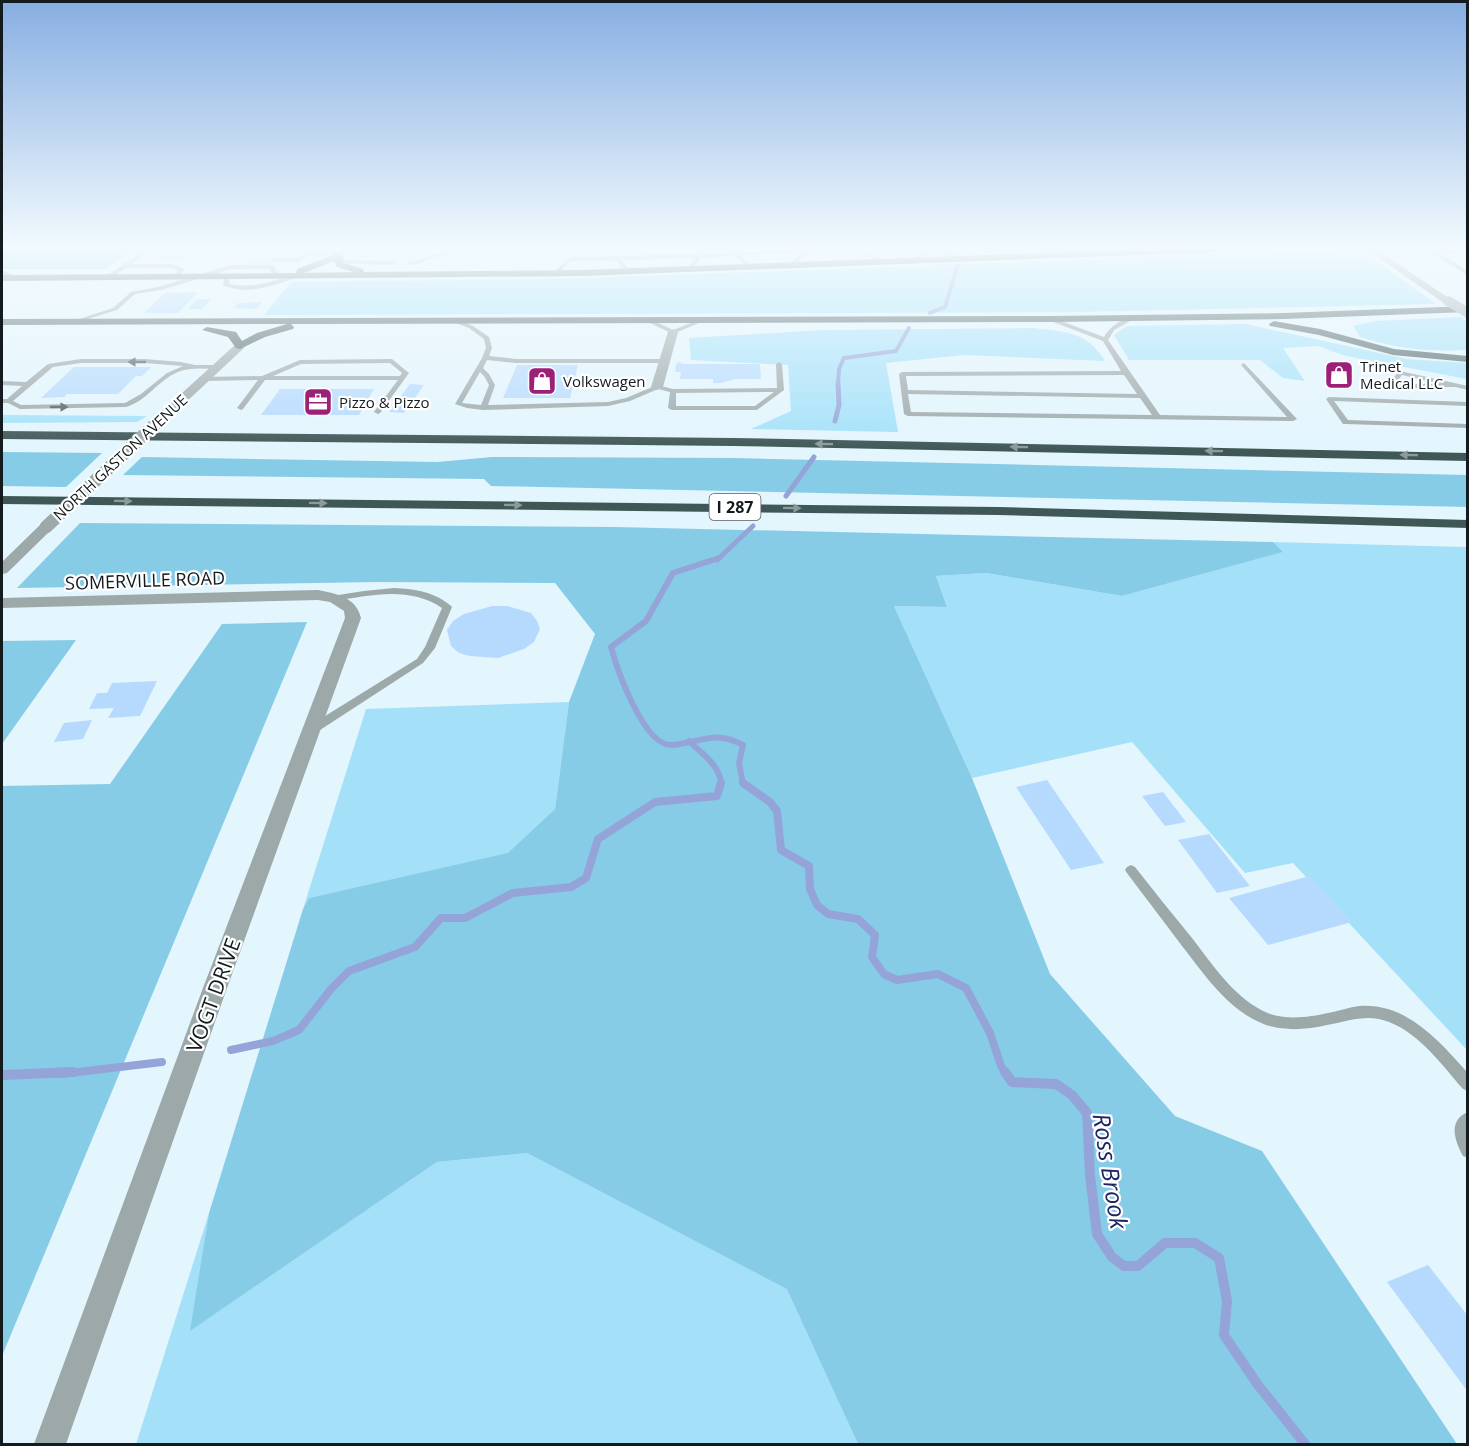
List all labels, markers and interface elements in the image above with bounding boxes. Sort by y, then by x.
place label: Trinet Medical LLC [1360,356,1443,393]
one-way arrow [128,357,147,367]
shop icon: Trinet Medical LLC [1323,359,1355,391]
shop icon: Volkswagen [526,365,558,397]
place label: Volkswagen [563,371,646,391]
office icon: Pizzo & Pizzo [302,386,334,418]
street label: NORTH GASTON AVENUE [49,390,191,524]
place label: Pizzo & Pizzo [339,392,430,412]
one-way arrow [49,402,68,412]
one-way arrow [815,439,834,449]
one-way arrow [1010,442,1029,452]
one-way arrow [1205,446,1224,456]
one-way arrow [1400,450,1419,460]
road number: I 287 [710,494,760,520]
one-way arrow [113,497,132,506]
one-way arrow [308,498,327,508]
one-way arrow [503,500,522,510]
one-way arrow [782,503,801,513]
street label: SOMERVILLE ROAD [65,565,225,595]
street label: VOGT DRIVE [179,934,247,1056]
water label: Ross Brook [1086,1111,1137,1233]

